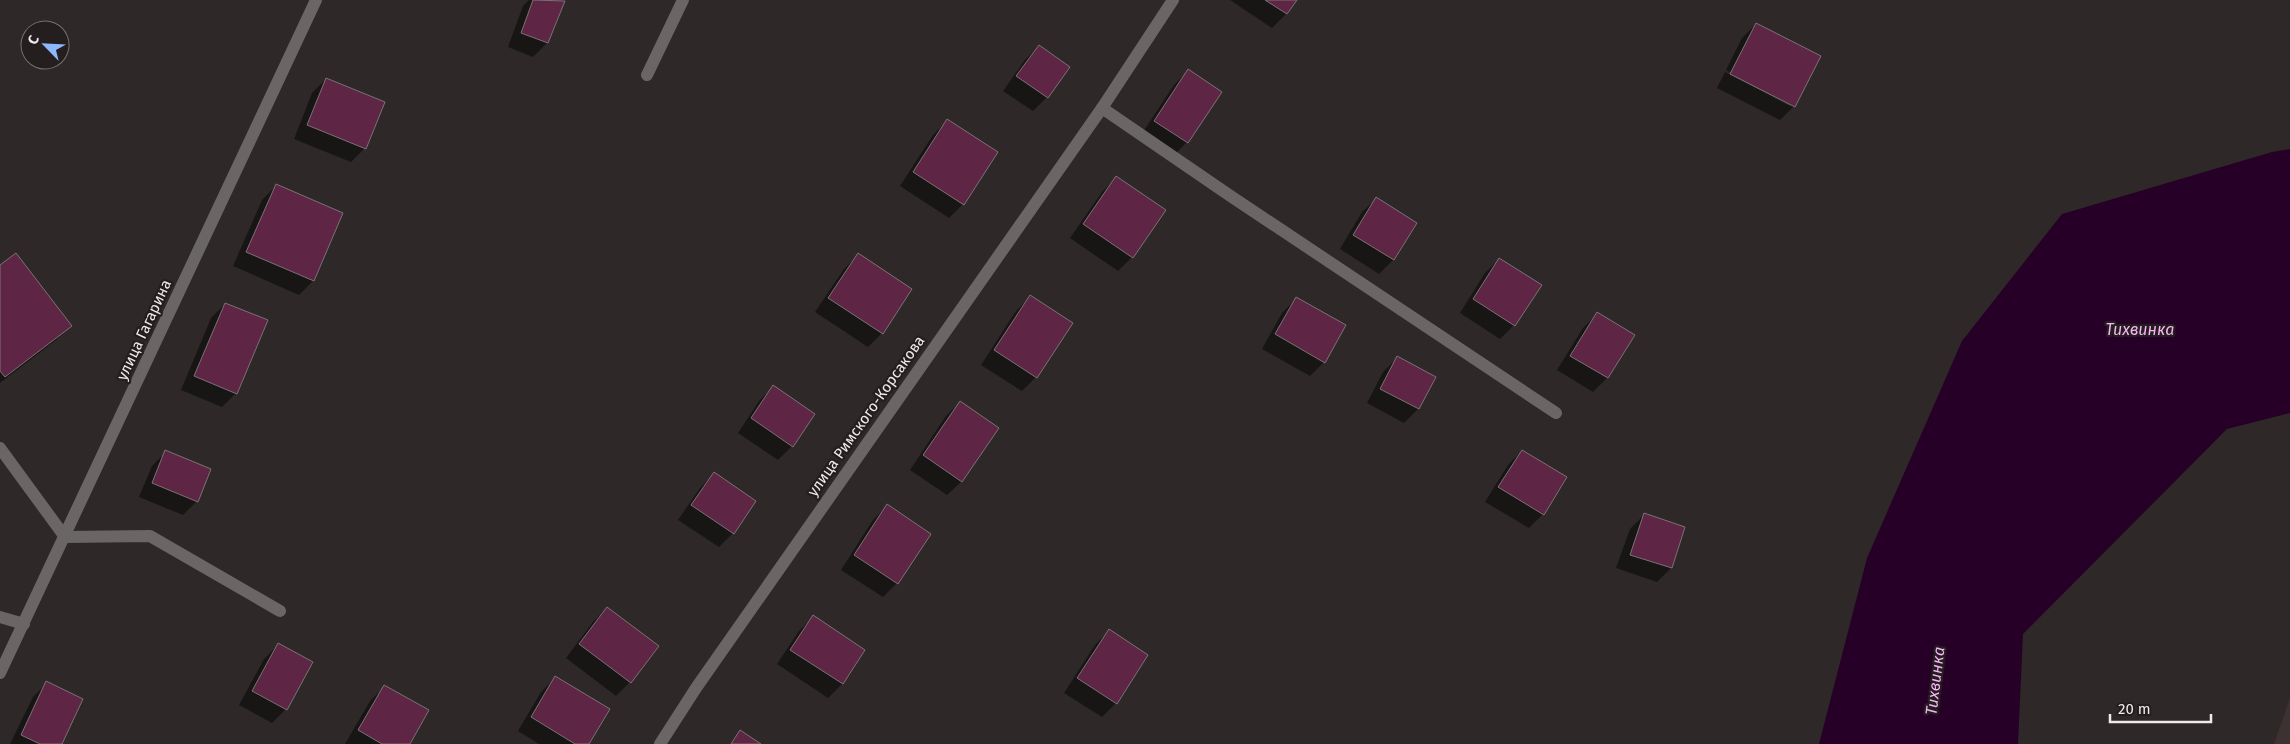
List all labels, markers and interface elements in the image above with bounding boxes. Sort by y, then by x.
north arrow [20,20,70,70]
text: С [24,33,43,47]
street label: улица Гагарина [113,277,175,383]
water label: Тихвинка [2106,320,2174,339]
street label: улица Римского-Корсакова [804,332,928,500]
water label: Тихвинка [1921,646,1949,716]
scale bar [2110,692,2211,724]
text: 20 m [2118,700,2151,718]

